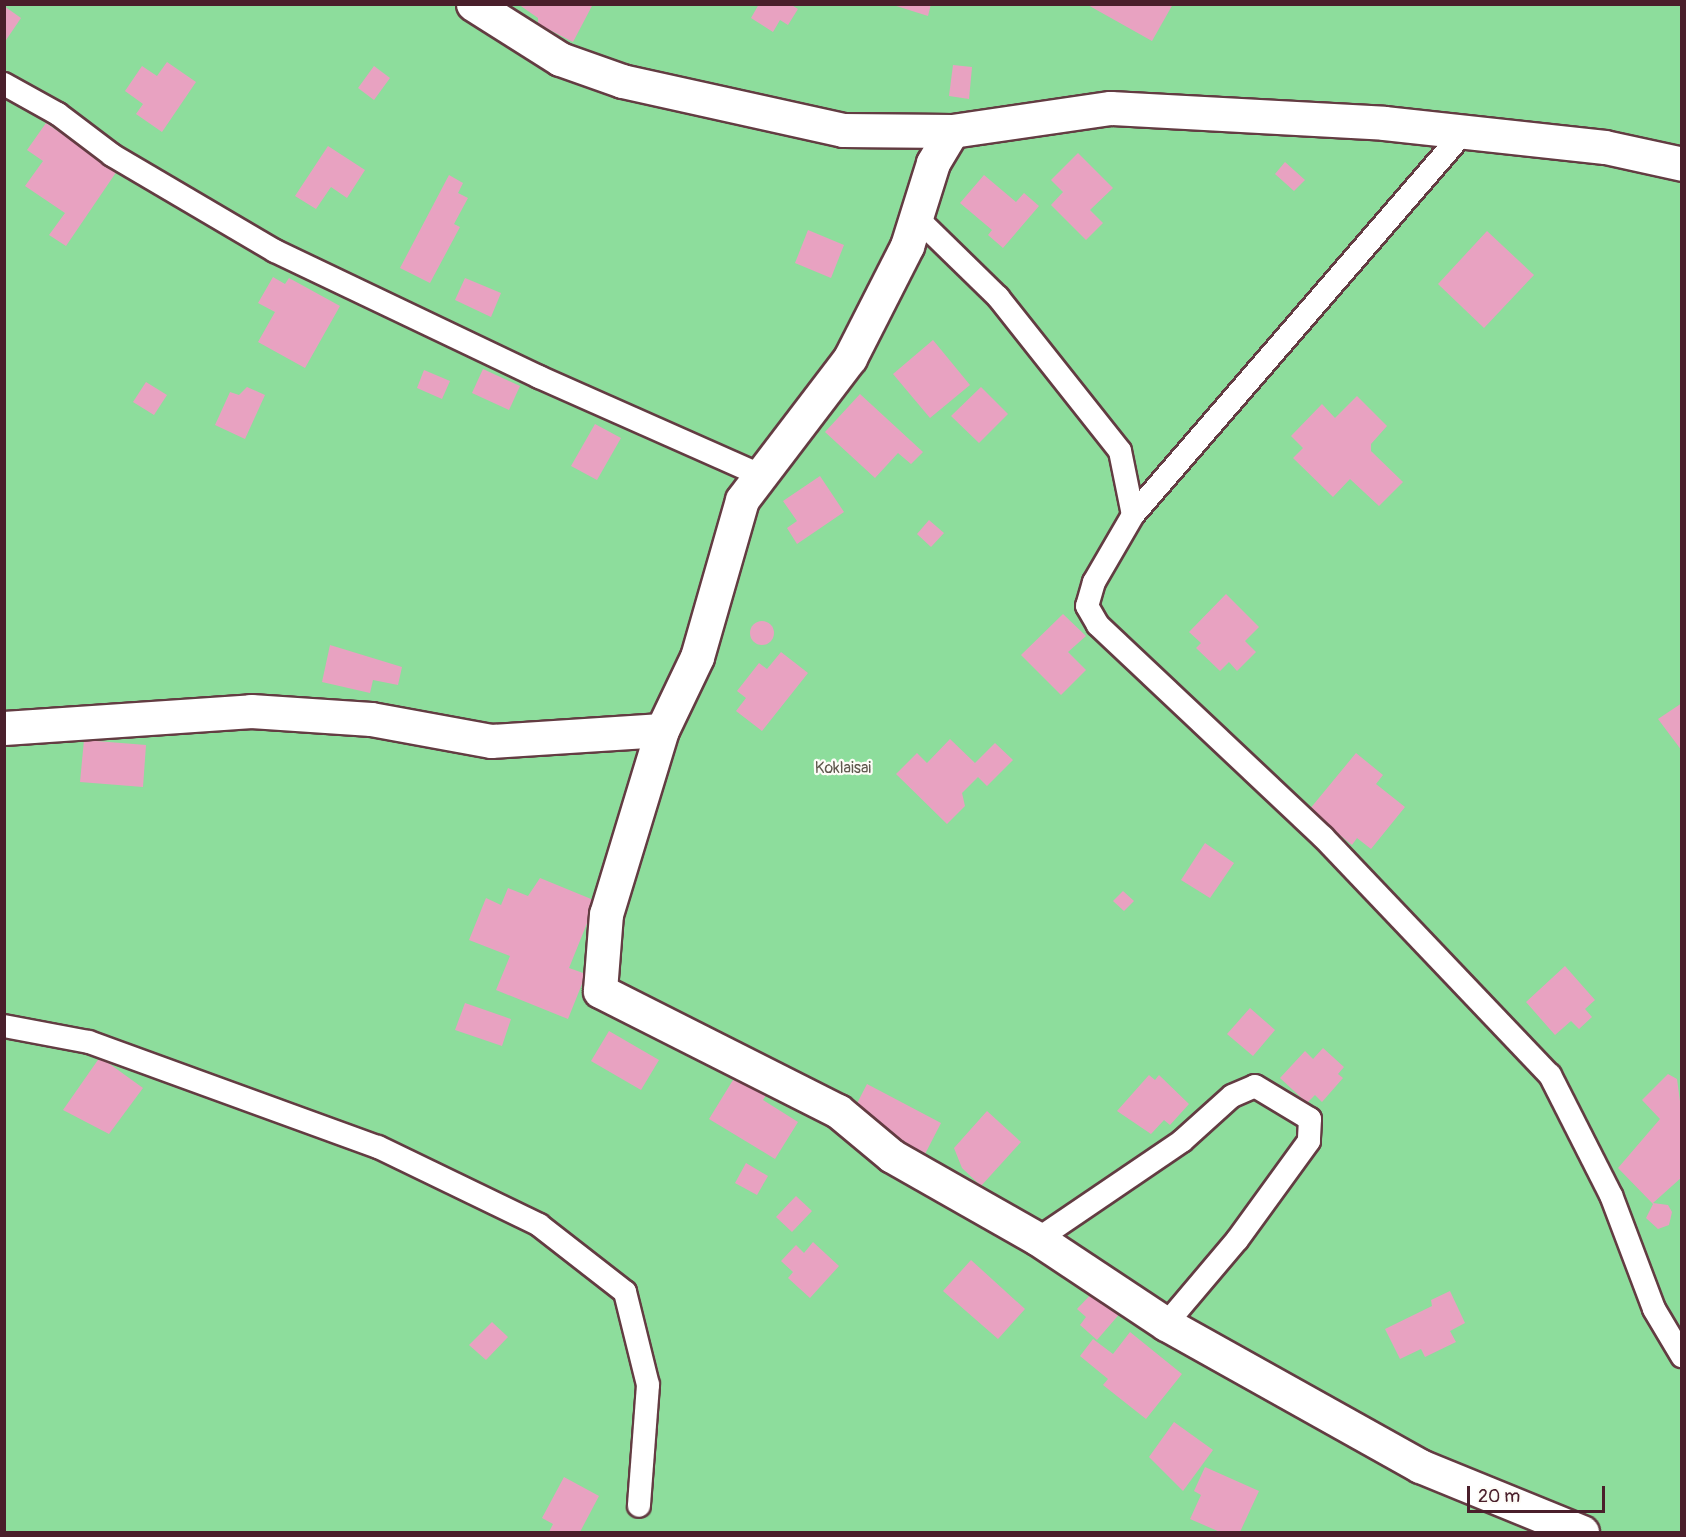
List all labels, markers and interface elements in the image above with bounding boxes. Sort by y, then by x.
park label: Koklaisai [815,758,871,778]
scale bar [1470,1474,1608,1512]
text: 20 m [1478,1485,1520,1508]

